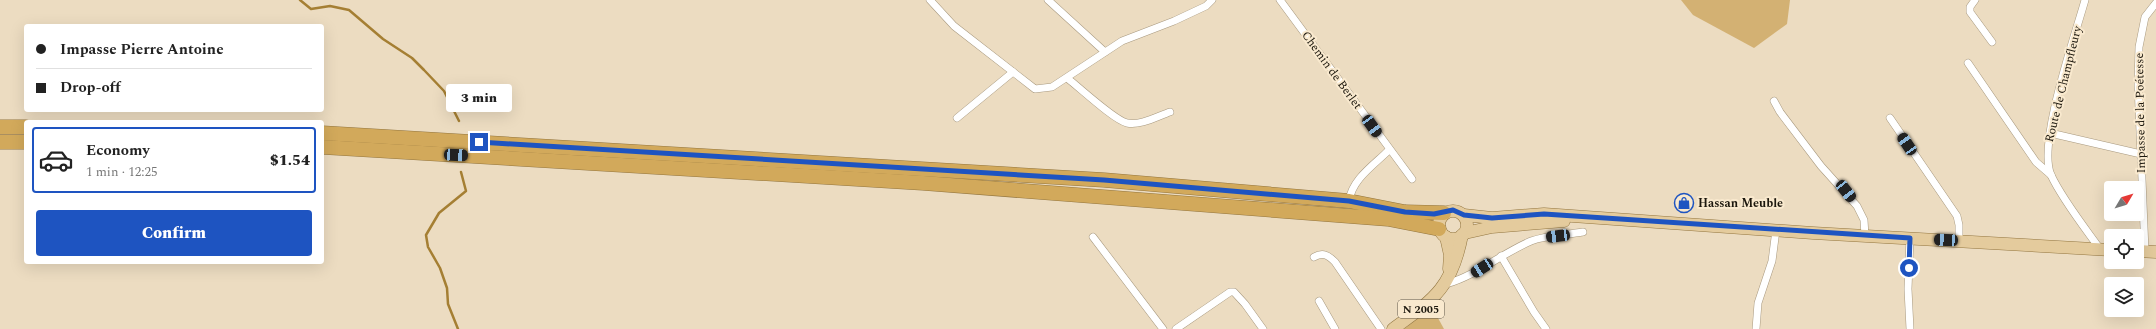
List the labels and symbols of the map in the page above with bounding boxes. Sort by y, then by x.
street label: Route de Champfleury [2040,23,2087,144]
street label: Chemin de Berlet [1297,27,1367,114]
street label: Impasse de la Poétesse [2130,52,2151,173]
callout: 3 min [446,84,512,112]
car [1360,113,1384,139]
car [1895,131,1919,157]
route end [470,133,488,151]
car [444,148,468,162]
car [1834,178,1858,204]
north arrow [2104,181,2144,221]
shop icon: Hassan Meuble [1673,192,1695,214]
place label: Hassan Meuble [1698,194,1783,213]
car [1545,229,1571,243]
car [1934,233,1958,247]
car [1469,256,1495,280]
route start [1900,259,1918,277]
road number: N 2005 [1398,300,1444,318]

